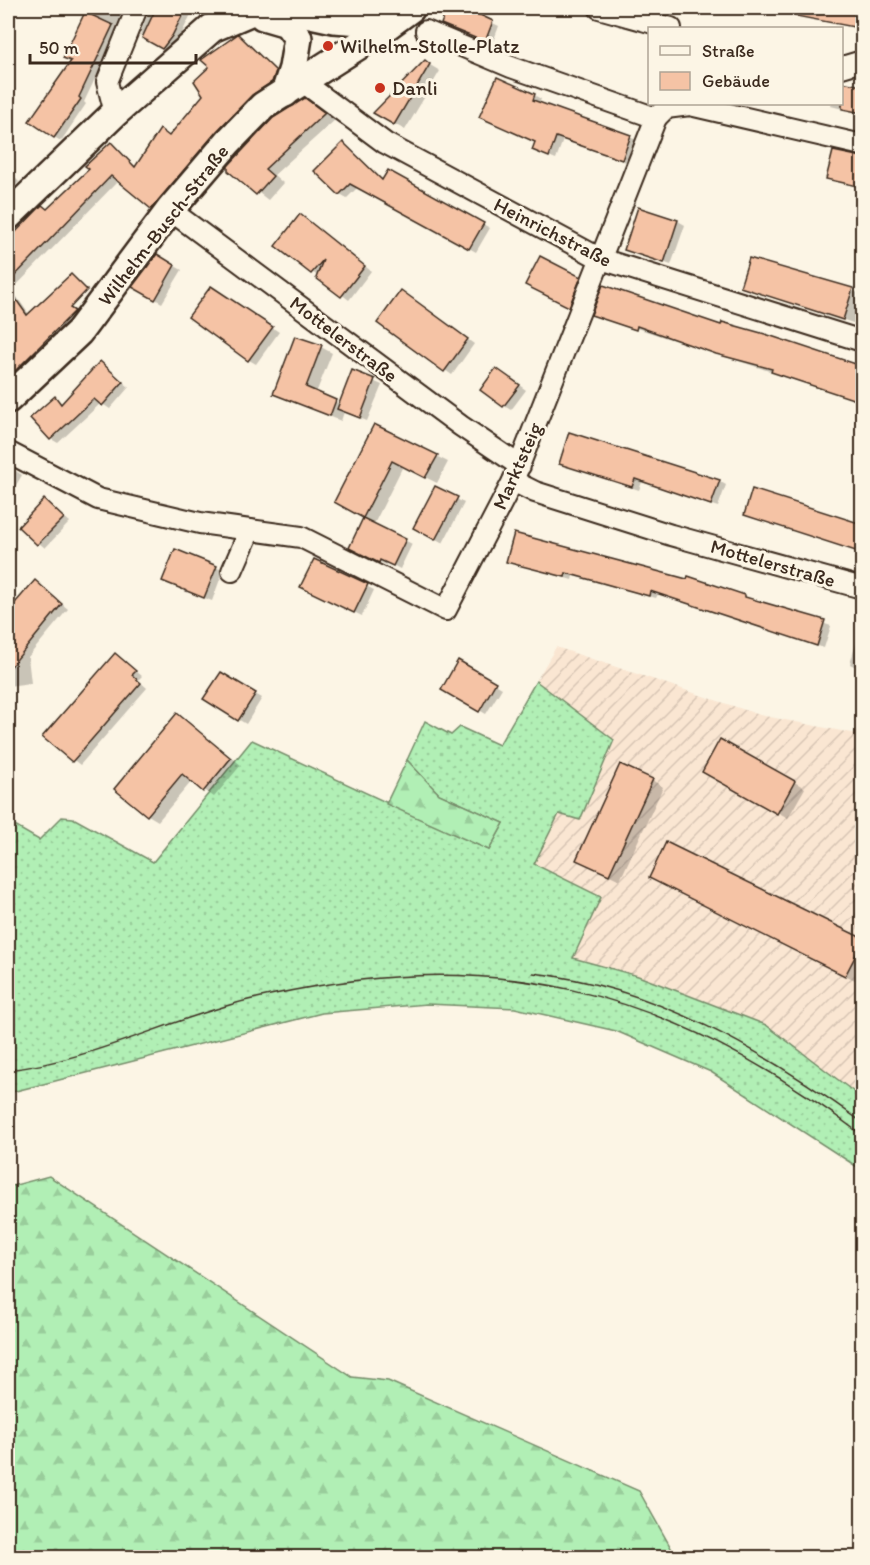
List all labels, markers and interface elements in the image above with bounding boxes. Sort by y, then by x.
scale bar [30,27,196,65]
legend [648,27,843,105]
place label: Wilhelm-Stolle-Platz [340,34,520,58]
text: 50 m [39,37,79,59]
marker: Wilhelm-Stolle-Platz [321,39,335,53]
text: Straße [702,40,755,62]
text: Gebäude [702,70,770,92]
place label: Danli [392,76,438,100]
marker: Danli [373,81,387,95]
street label: Wilhelm-Busch-Straße [93,140,233,310]
street label: Heinrichstraße [490,192,616,272]
street label: Mottelerstraße [285,291,403,387]
street label: Marktsteig [487,418,547,513]
street label: Mottelerstraße [708,534,838,592]

